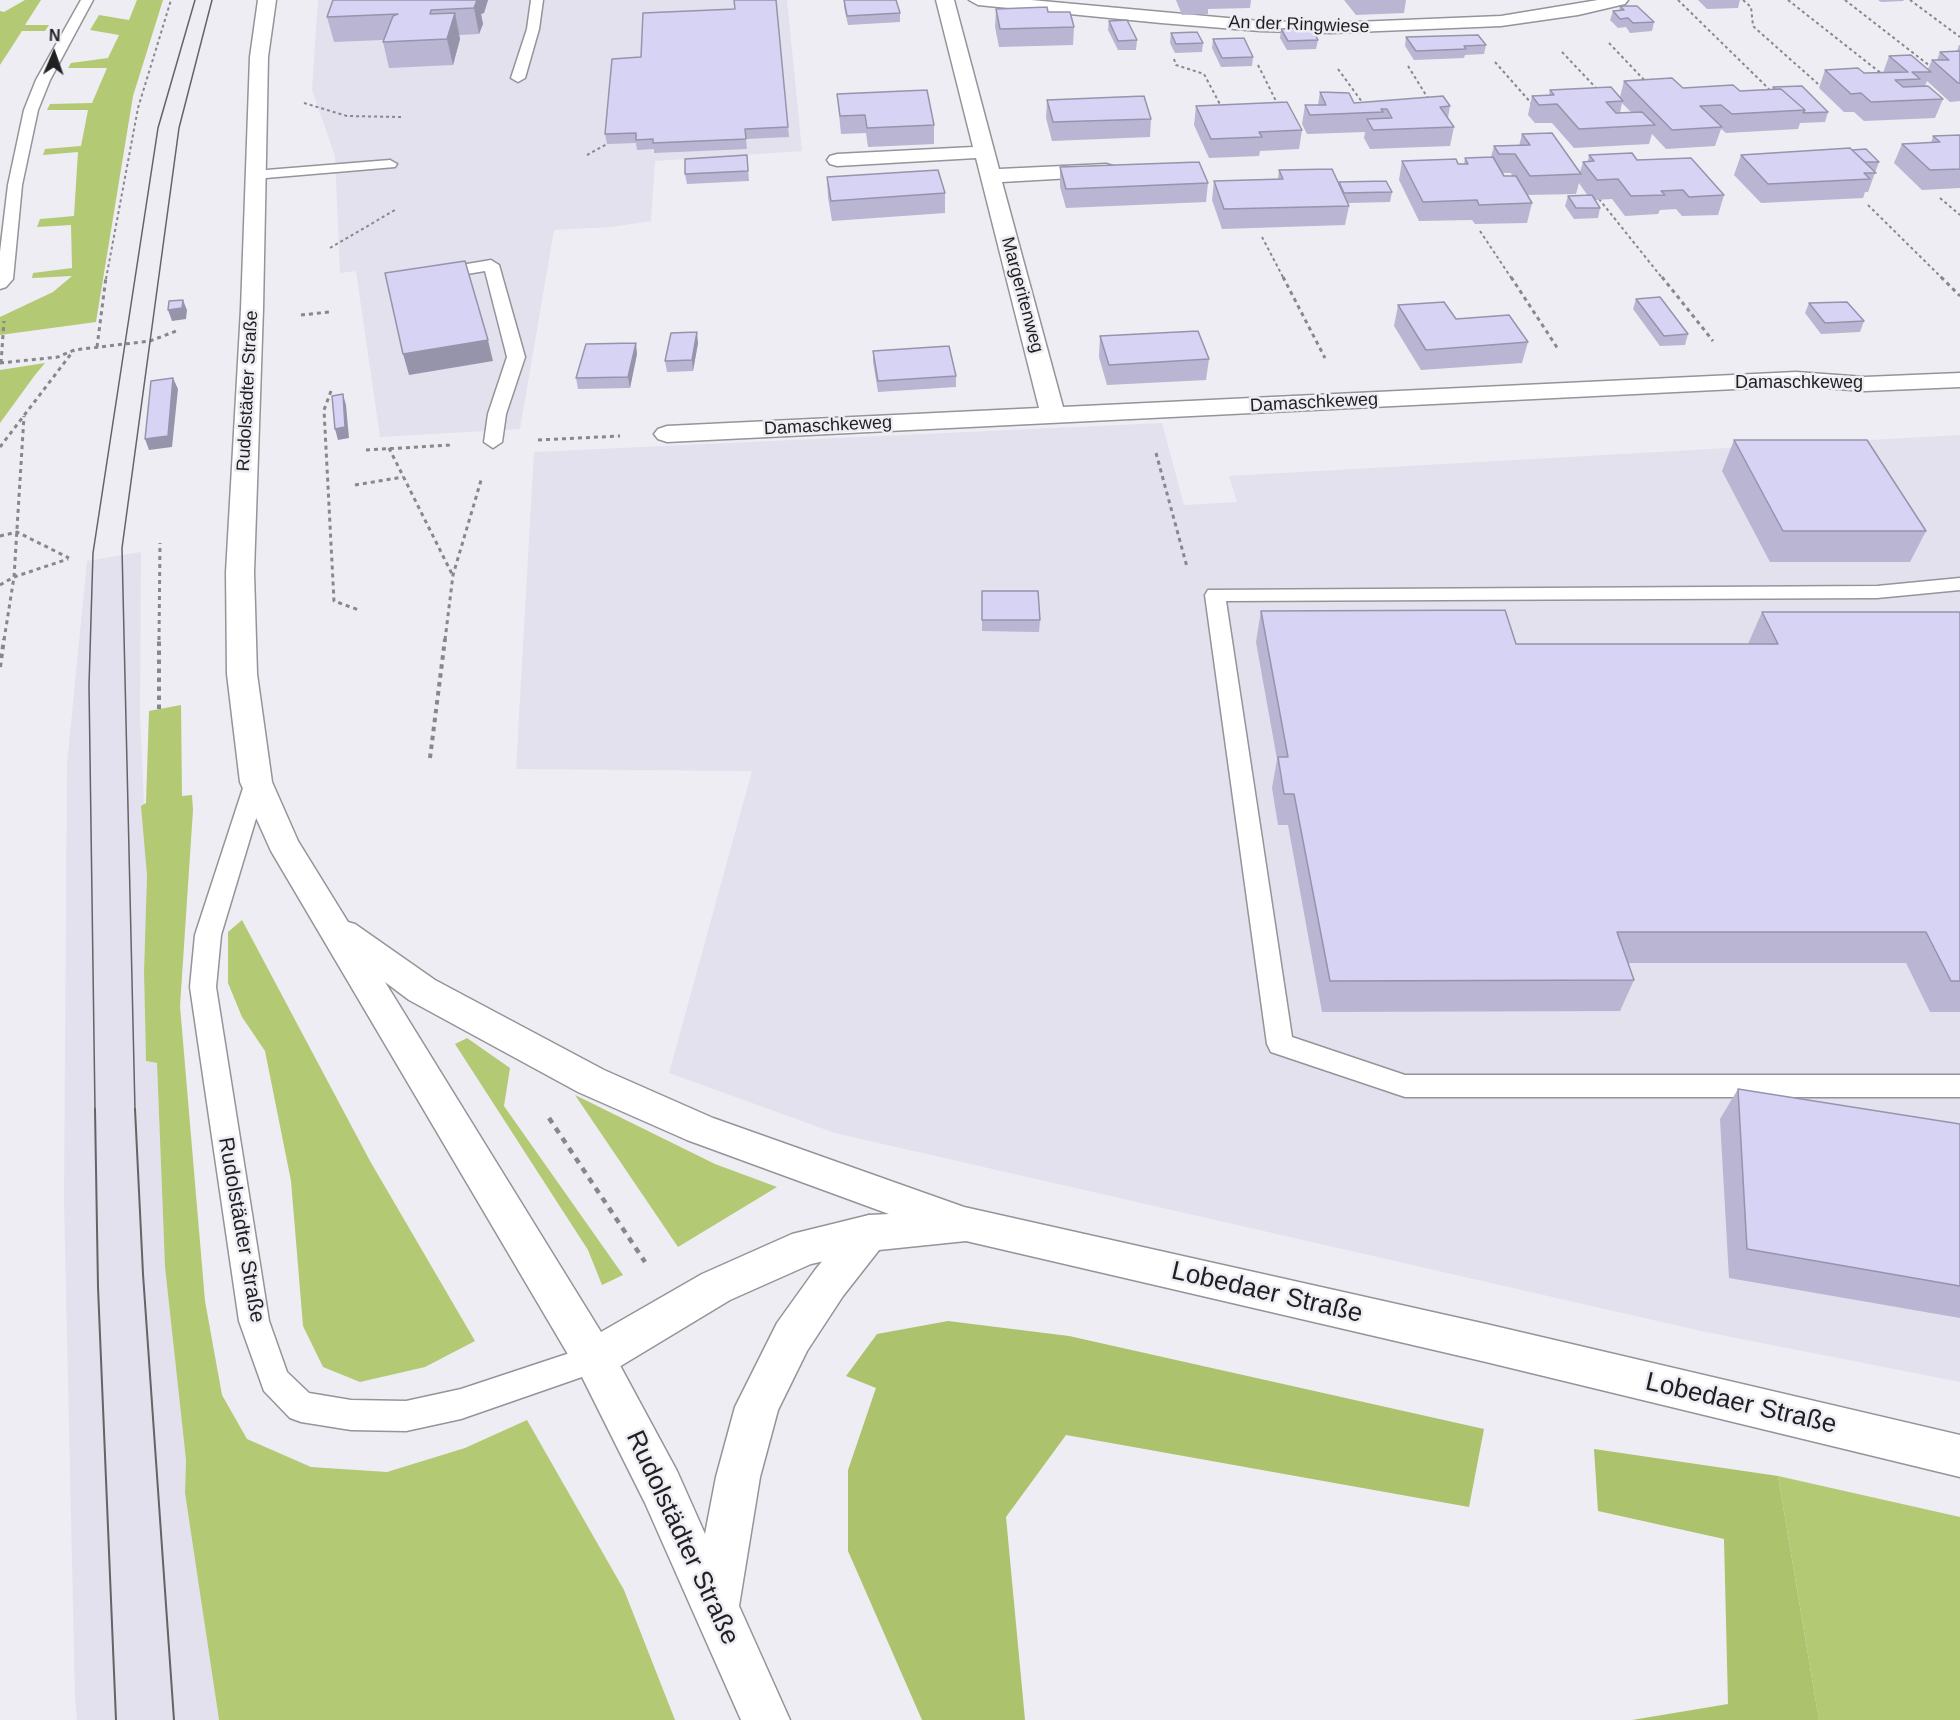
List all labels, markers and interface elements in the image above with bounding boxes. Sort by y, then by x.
street label: An der Ringwiese [1228,12,1370,38]
north arrow [24,24,84,84]
text: N [49,27,61,44]
street label: Margeritenweg [996,235,1048,355]
street label: Rudolstädter Straße [233,310,263,472]
street label: Damaschkeweg [1735,372,1863,394]
street label: Damaschkeweg [1249,389,1379,417]
street label: Damaschkeweg [763,412,893,440]
street label: Rudolstädter Straße [212,1135,270,1325]
street label: Lobedaer Straße [1168,1256,1366,1330]
street label: Lobedaer Straße [1642,1367,1840,1441]
street label: Rudolstädter Straße [619,1426,745,1650]

